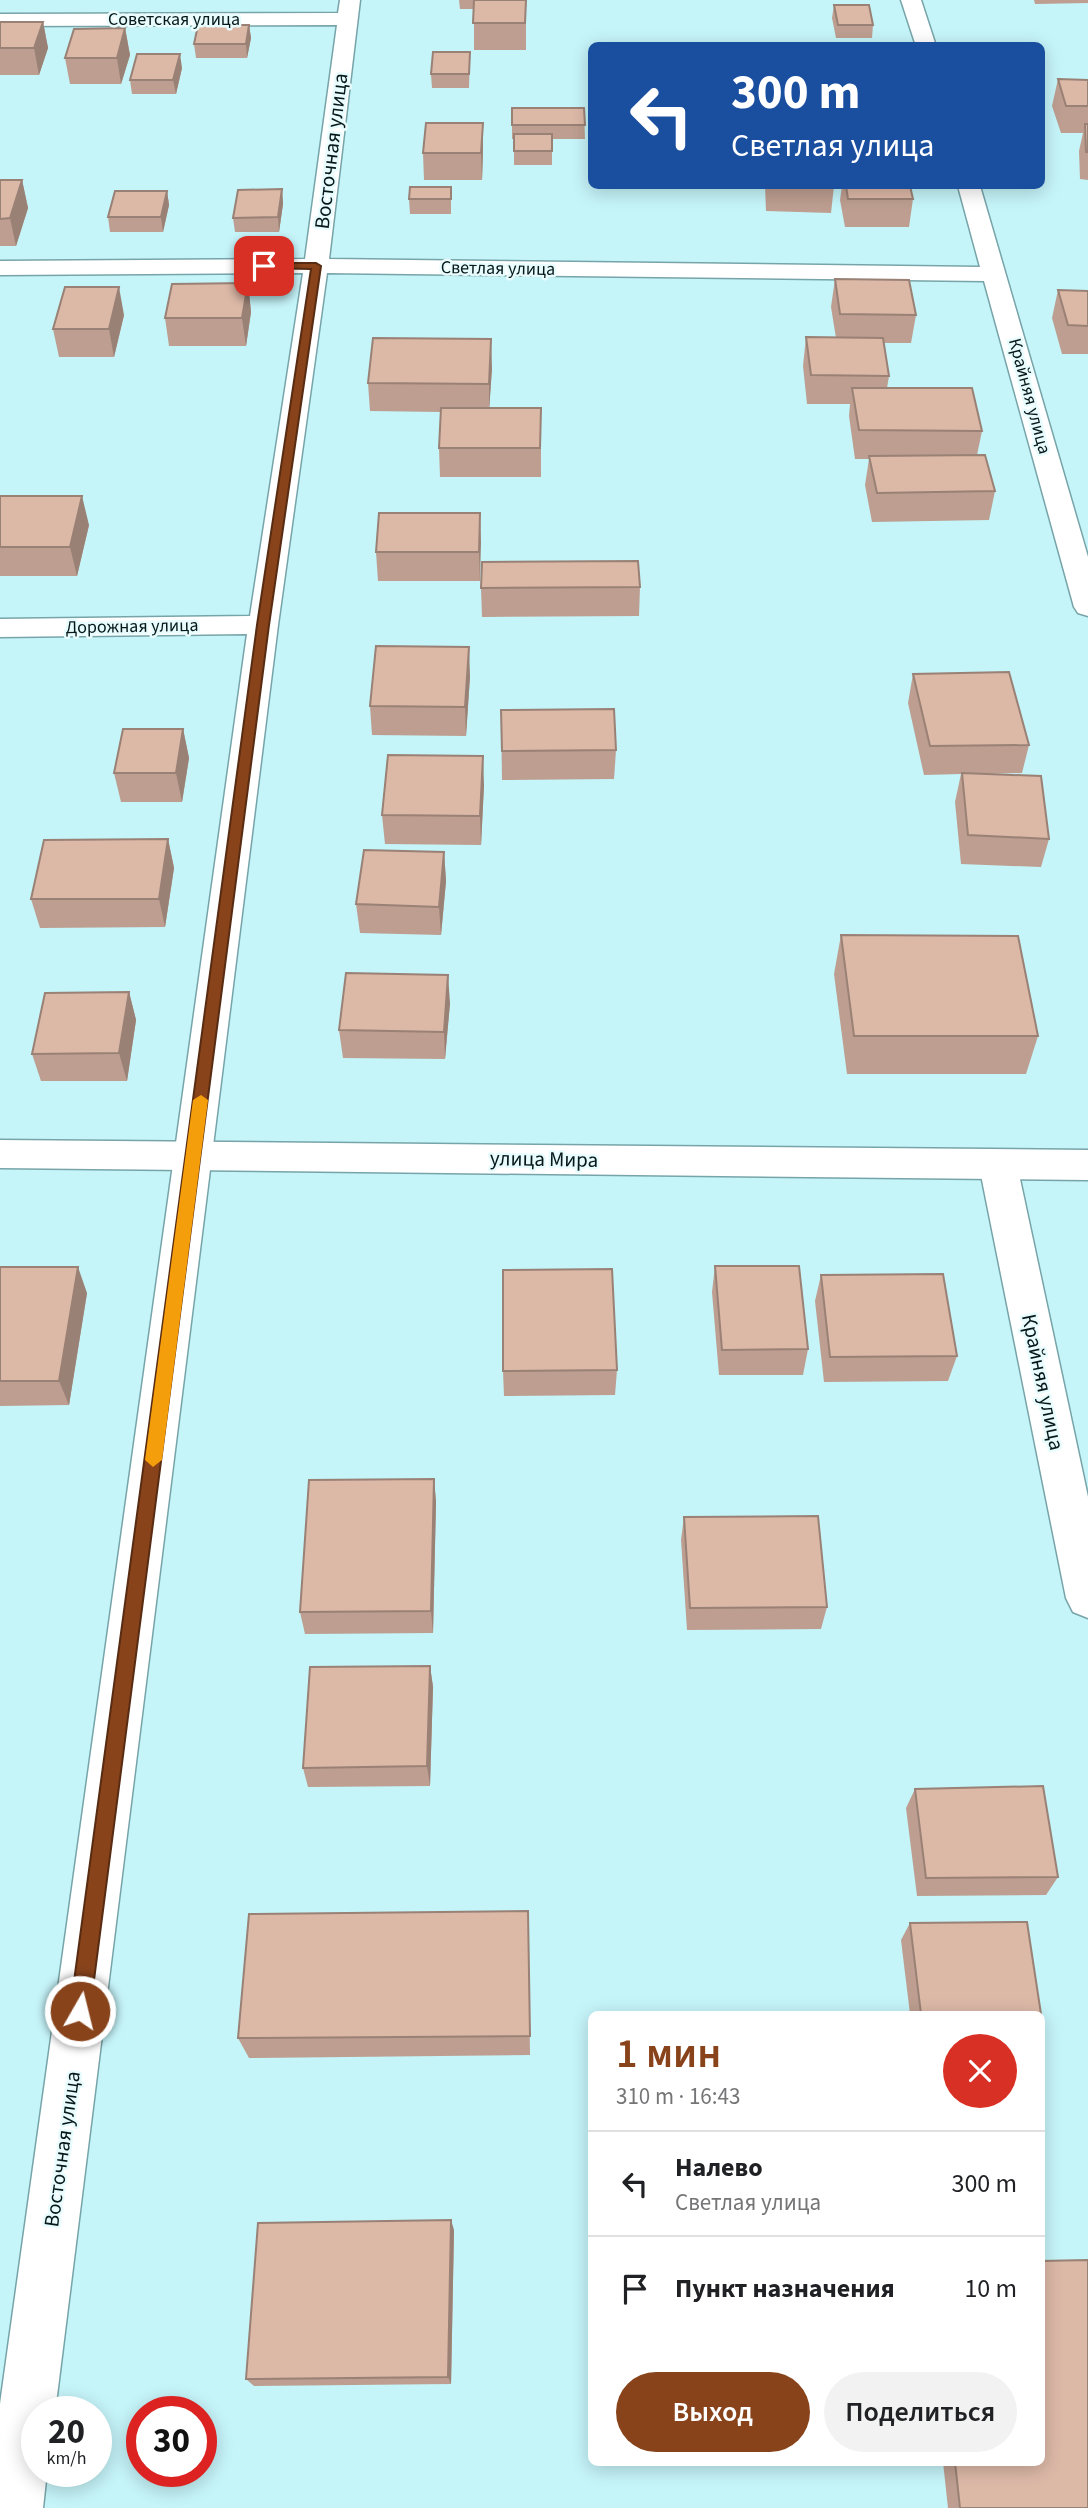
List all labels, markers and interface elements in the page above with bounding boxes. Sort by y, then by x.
street label: Советская улица [108,7,240,32]
text: 300 m [731,58,860,128]
icon: left [616,70,707,161]
street label: Восточная улица [307,71,355,231]
text: Светлая улица [731,123,934,169]
pin [234,236,294,296]
icon: arrive [245,247,283,285]
street label: Светлая улица [441,255,555,282]
street label: Крайняя улица [1002,335,1057,457]
street label: Дорожная улица [65,613,199,640]
street label: улица Мира [490,1143,598,1175]
street label: Крайняя улица [1014,1311,1072,1453]
position arrow [43,1974,117,2048]
text: 1 мин [616,2024,721,2084]
button: close [943,2034,1017,2108]
street label: Восточная улица [36,2069,88,2229]
text: 310 m · 16:43 [616,2080,740,2113]
text: Налево [675,2149,763,2186]
icon: left [616,2165,654,2203]
text: 300 m [951,2165,1017,2202]
text: Светлая улица [675,2186,821,2219]
icon: arrive [616,2270,654,2308]
text: Пункт назначения [675,2270,895,2307]
text: 10 m [964,2270,1017,2307]
button: Выход [616,2372,810,2452]
button: Поделиться [824,2372,1017,2452]
speed limit sign: 30 [126,2396,217,2487]
text: 20 [48,2407,85,2457]
text: km/h [47,2446,86,2471]

